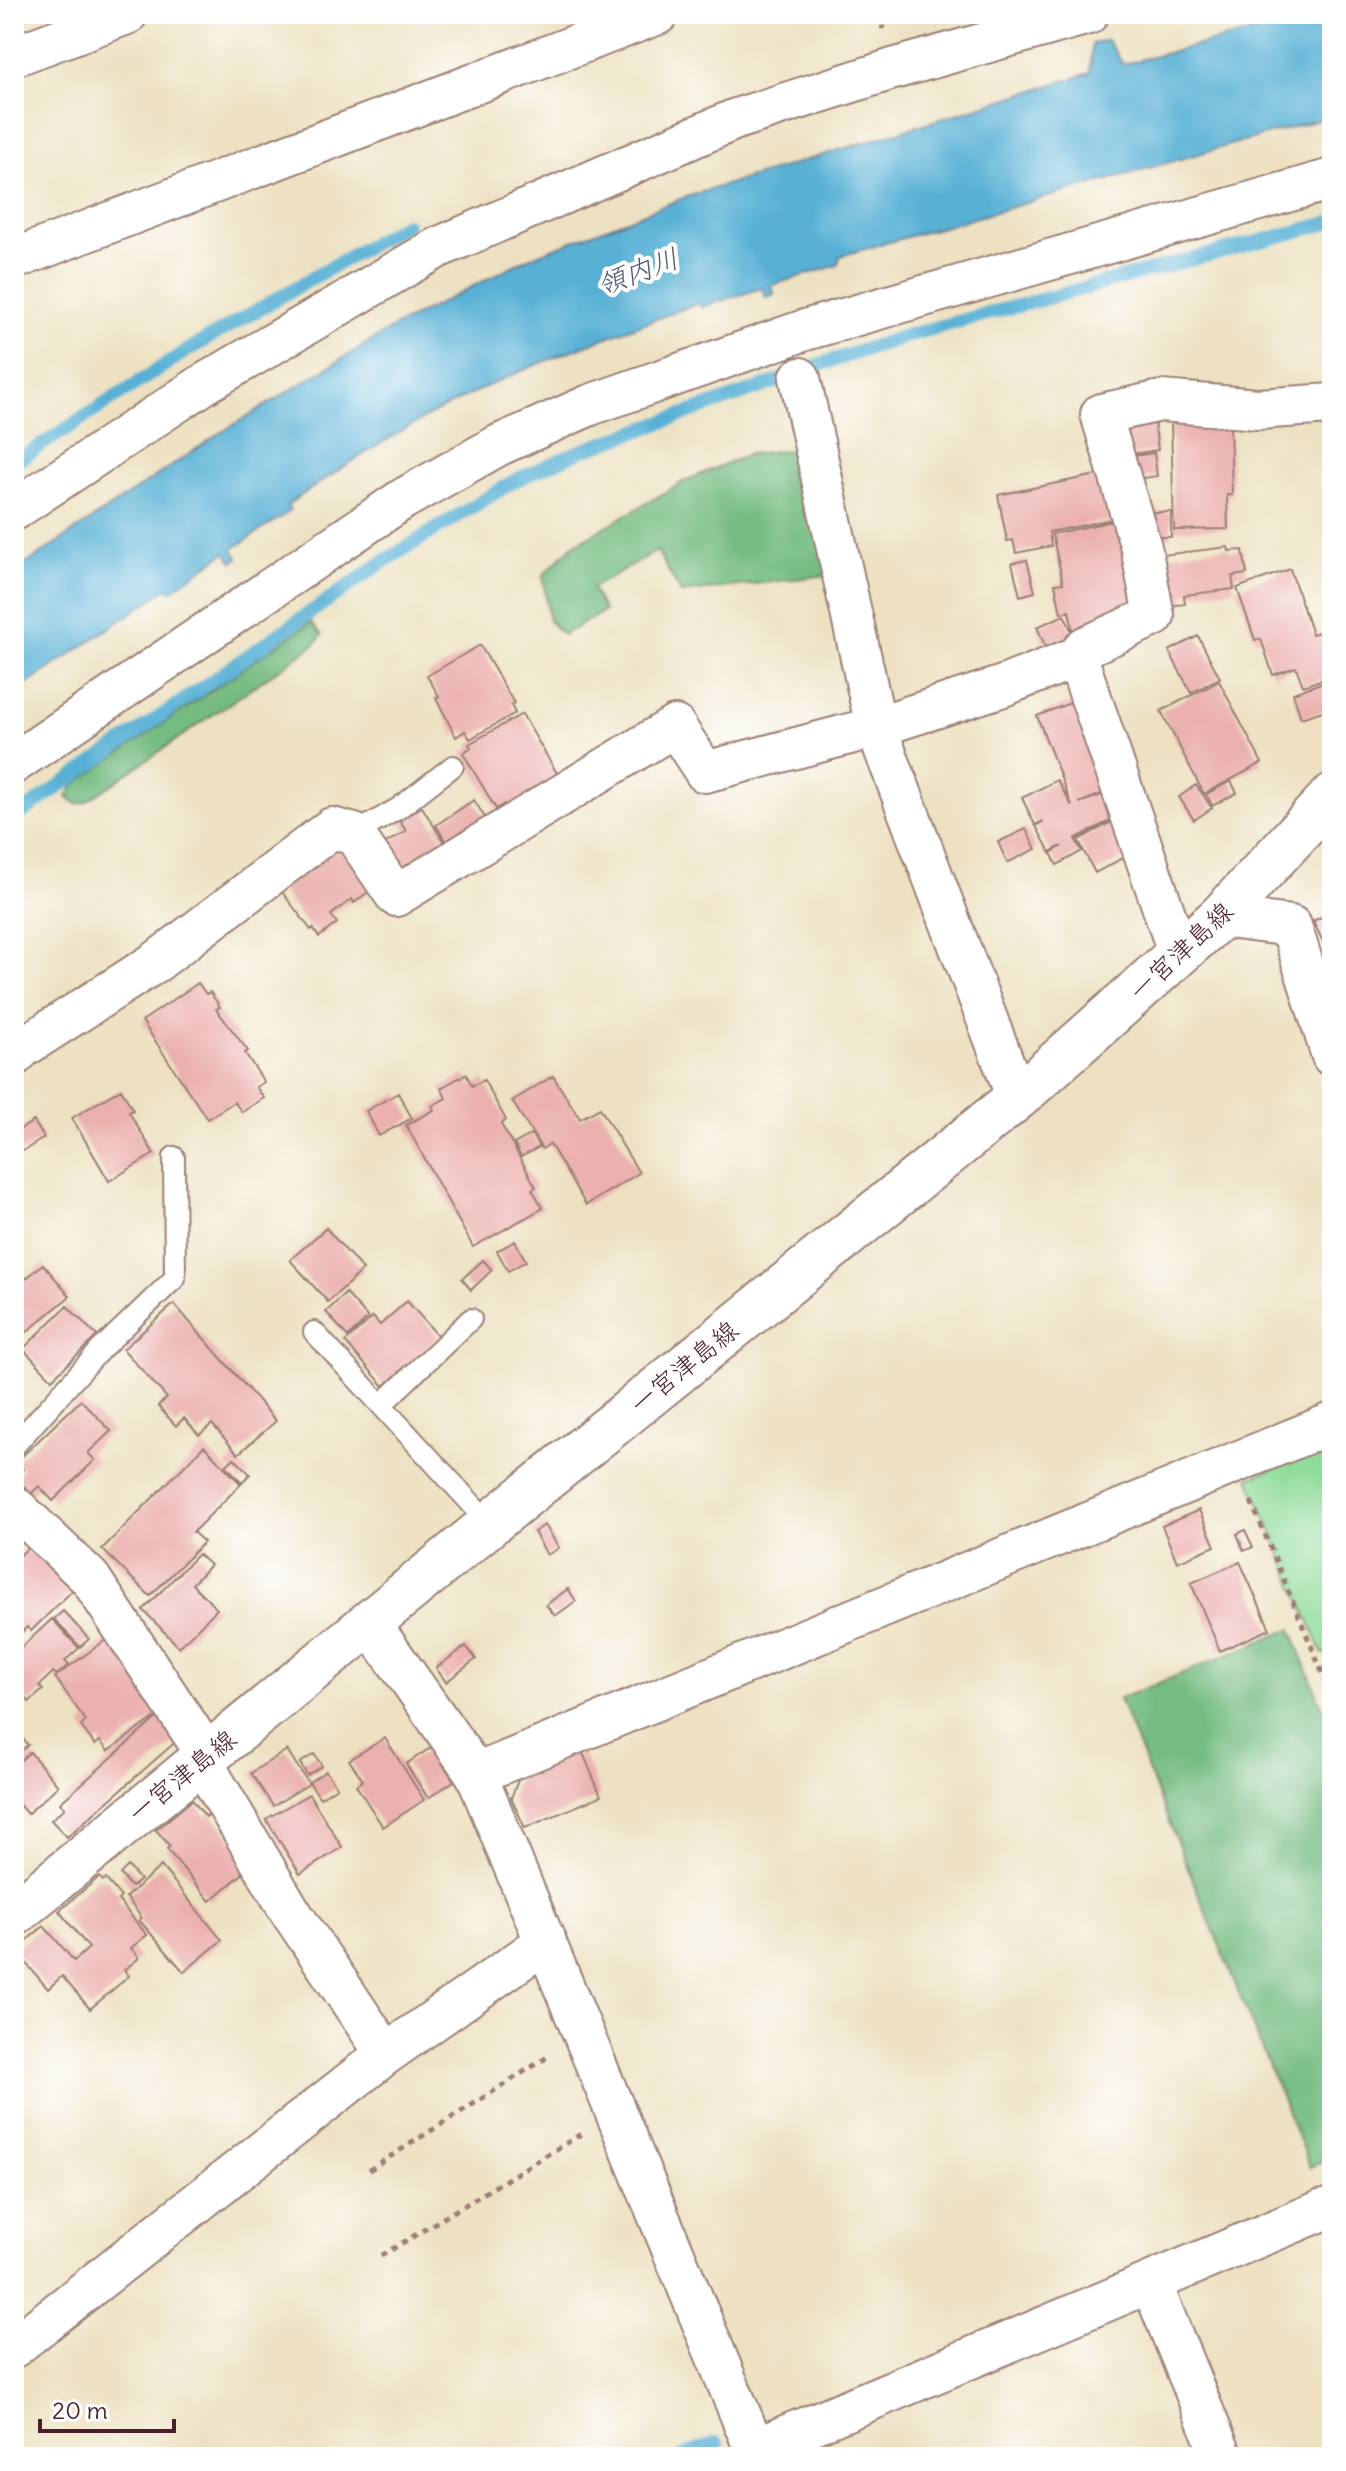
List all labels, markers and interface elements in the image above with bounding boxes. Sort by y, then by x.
water label: 領内川 [592,240,684,302]
street label: 一宮津島線 [1122,894,1239,1007]
street label: 一宮津島線 [623,1313,745,1420]
street label: 一宮津島線 [121,1722,243,1829]
scale bar [40,2383,174,2433]
text: 20 m [52,2395,108,2425]

